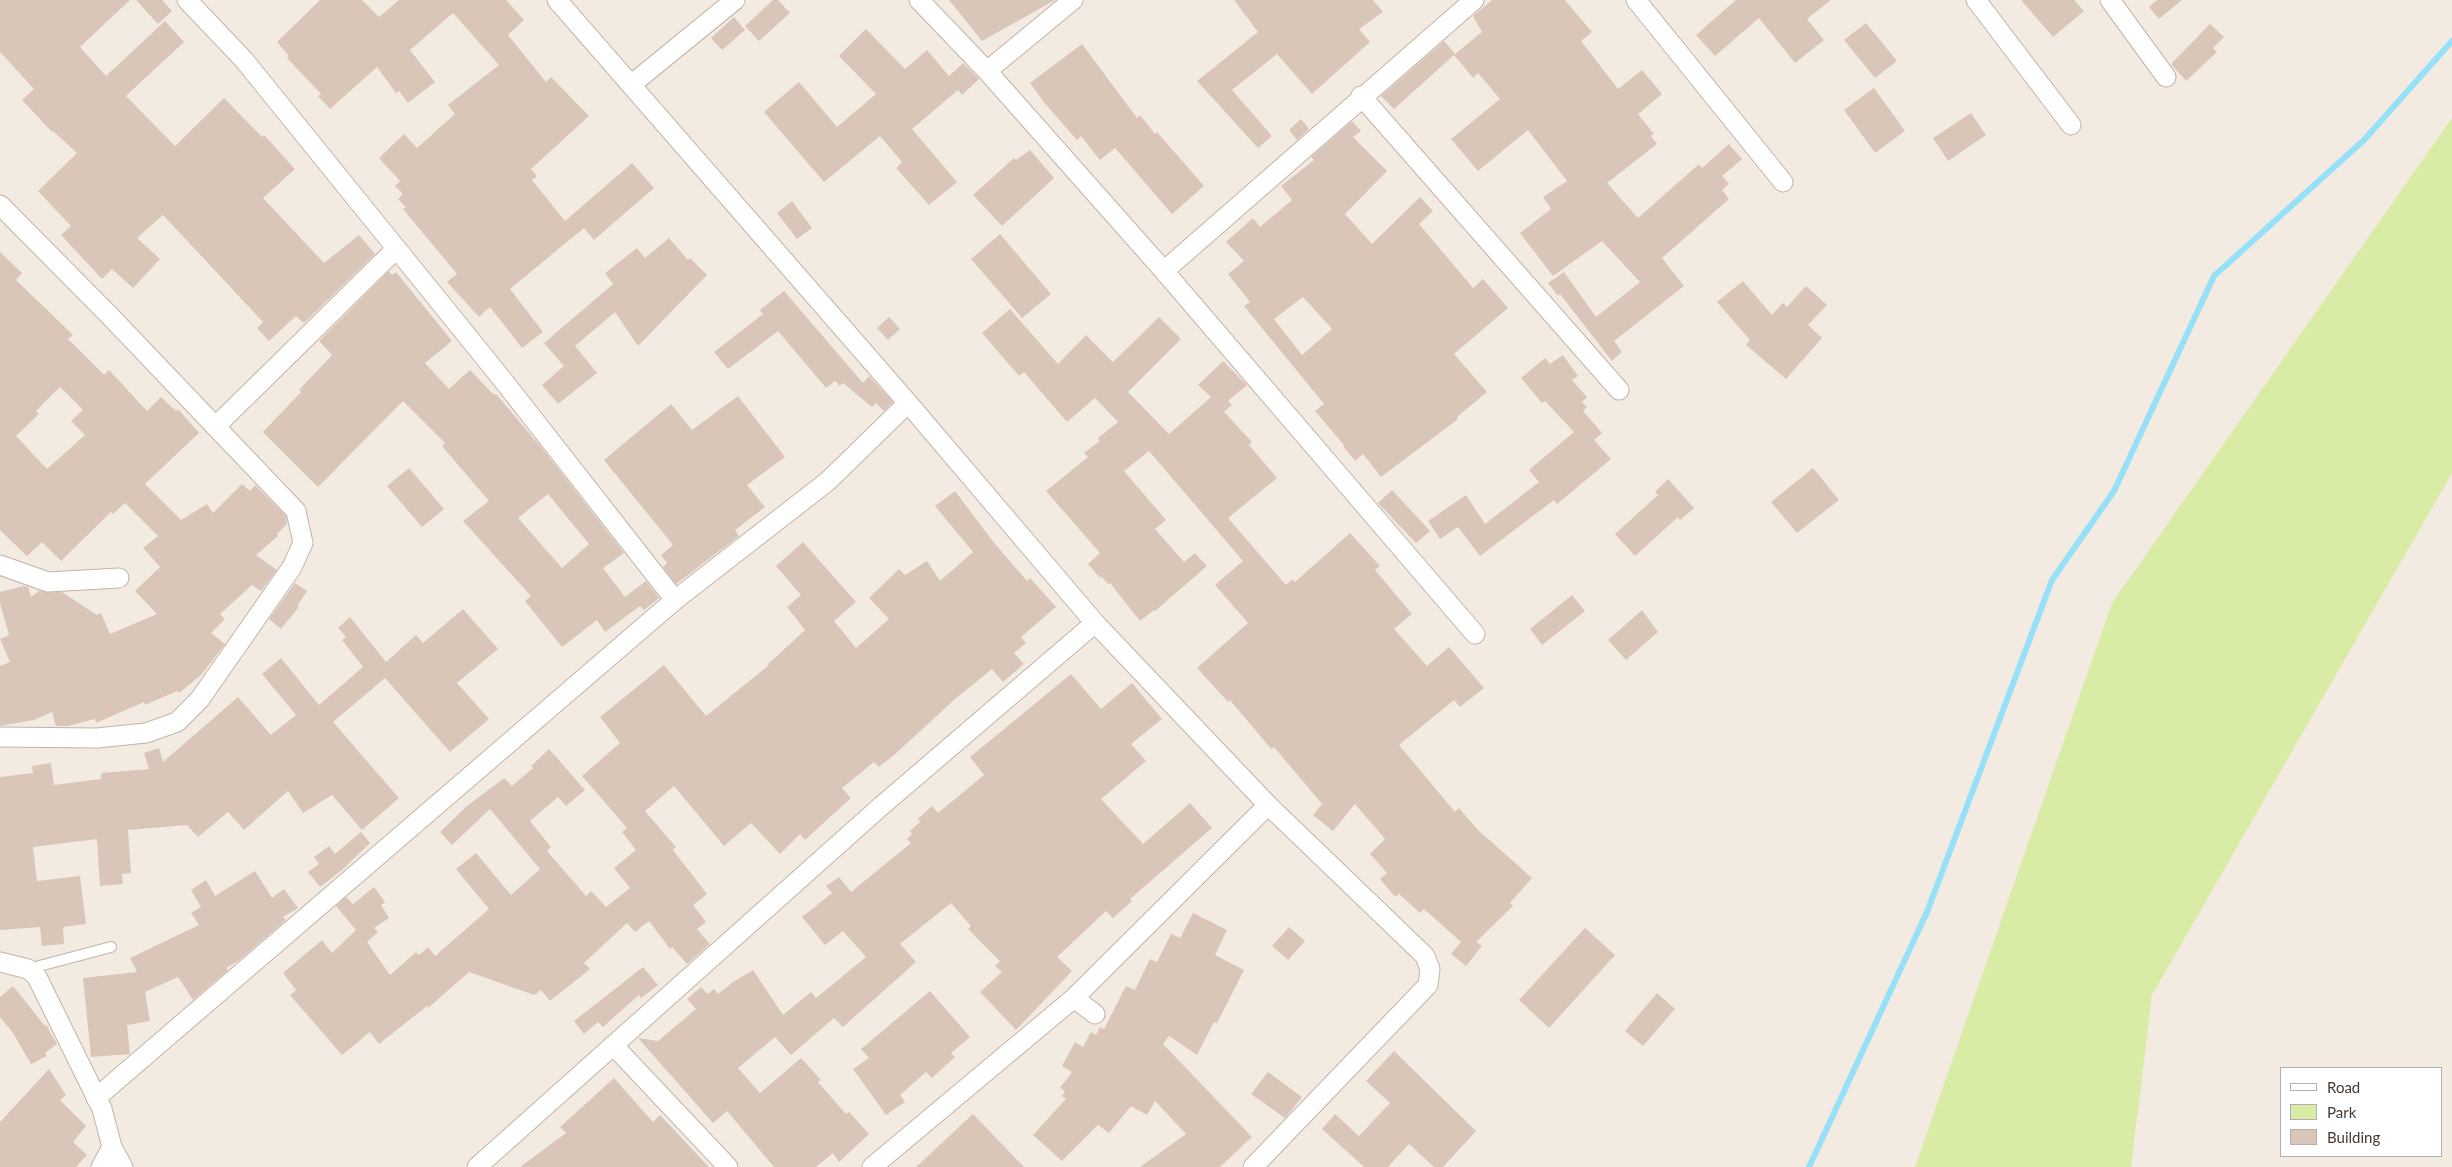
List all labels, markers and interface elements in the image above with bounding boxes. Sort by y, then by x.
legend [2280,1067,2442,1157]
text: Road [2327,1078,2360,1096]
text: Park [2327,1103,2356,1121]
text: Building [2327,1128,2380,1146]

